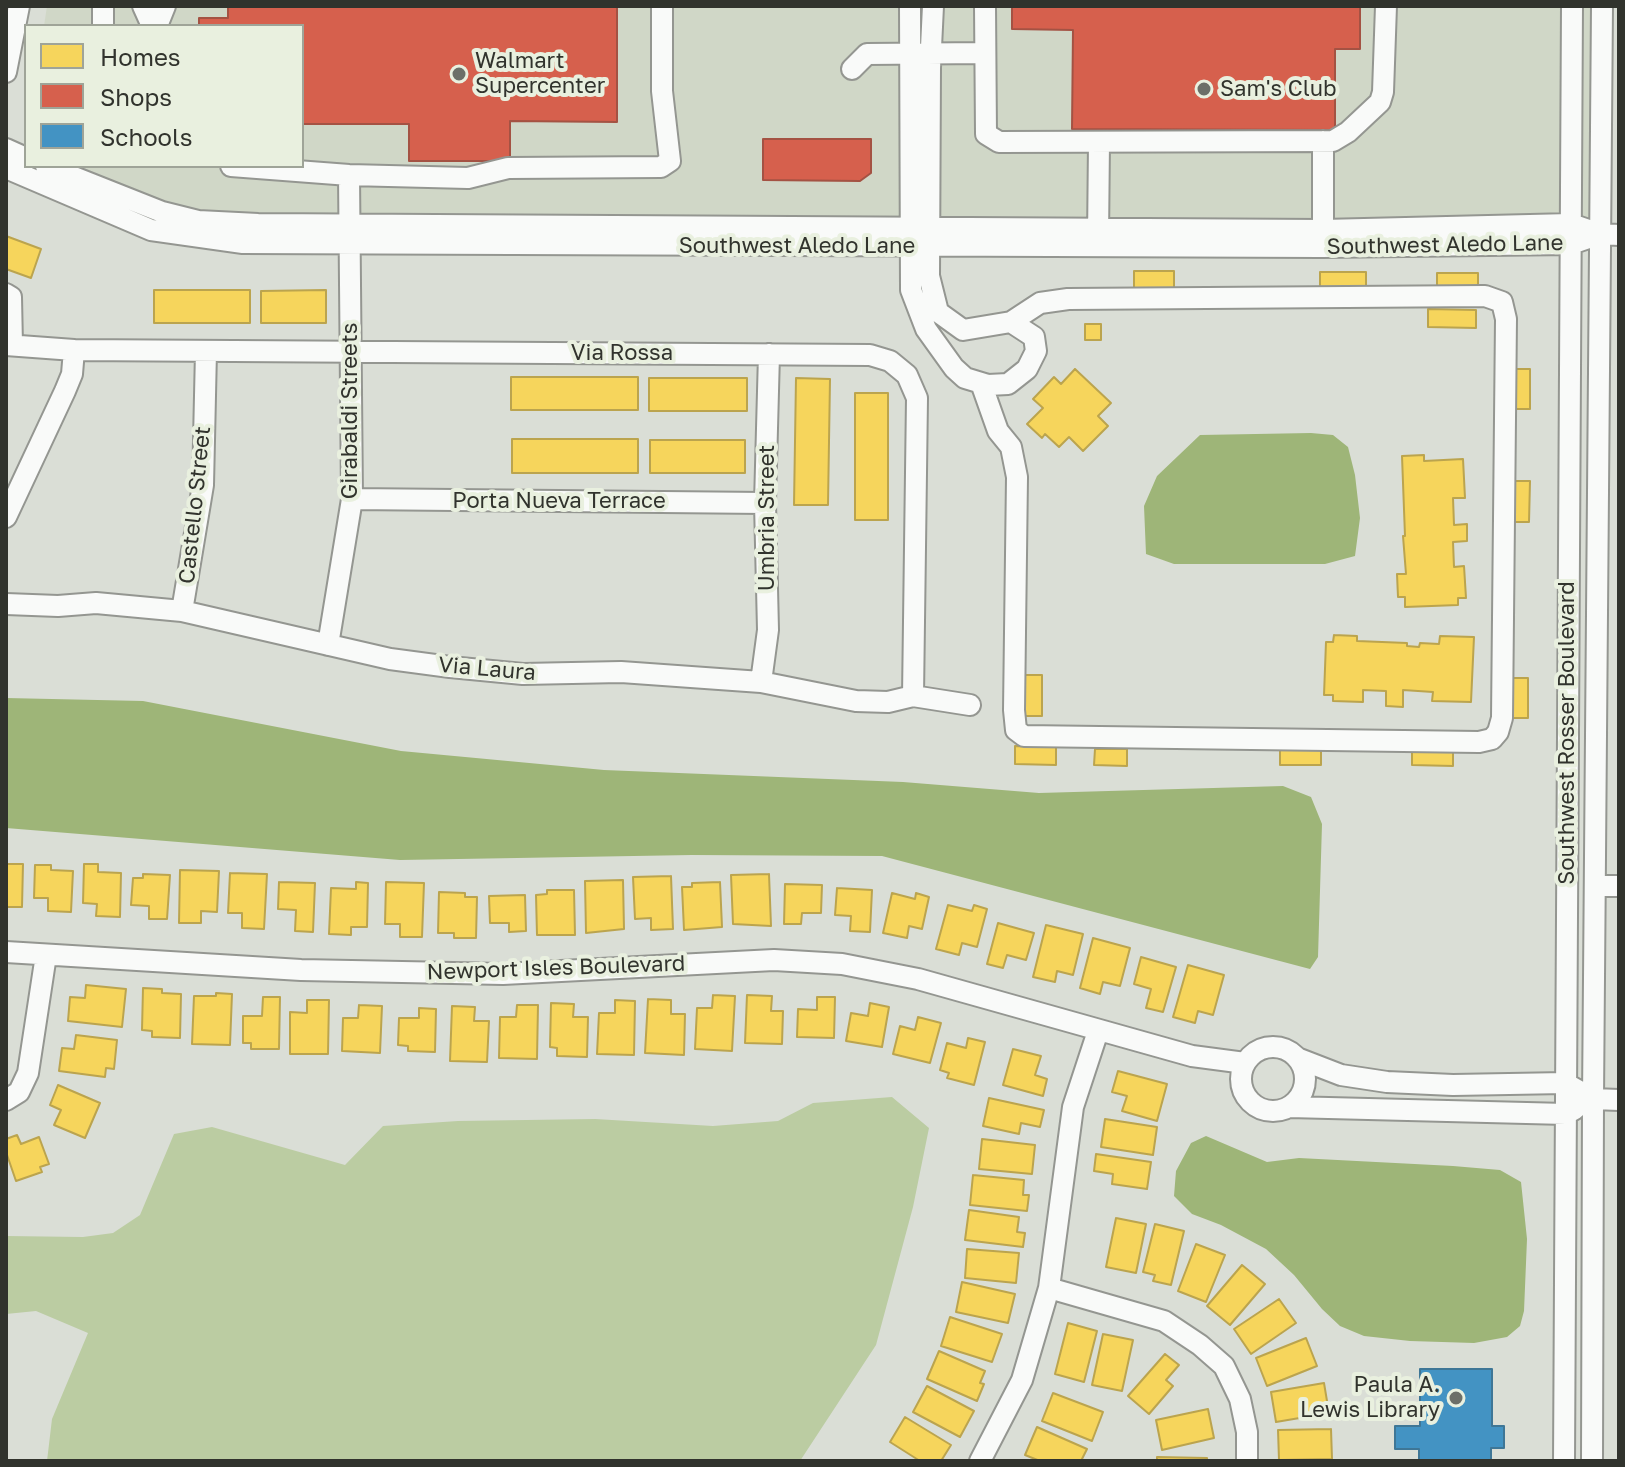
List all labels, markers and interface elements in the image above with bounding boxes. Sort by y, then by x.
legend [24,24,304,168]
text: Homes [100,42,181,71]
place label: Walmart Supercenter [475,48,605,100]
marker: Walmart Supercenter [450,65,468,83]
place label: Sam's Club [1220,76,1337,102]
marker: Sam's Club [1195,80,1213,98]
text: Shops [100,82,172,111]
text: Schools [100,122,192,151]
street label: Southwest Aledo Lane [1326,230,1564,260]
street label: Southwest Aledo Lane [679,233,915,259]
street label: Girabaldi Streets [337,323,363,499]
street label: Via Rossa [571,340,673,366]
street label: Castello Street [174,425,216,585]
street label: Umbria Street [754,445,780,591]
street label: Porta Nueva Terrace [452,488,666,514]
street label: Southwest Rosser Boulevard [1554,581,1580,885]
street label: Via Laura [437,652,537,686]
street label: Newport Isles Boulevard [426,950,686,986]
place label: Paula A. Lewis Library [1300,1372,1440,1424]
marker: Paula A. Lewis Library [1447,1389,1465,1407]

